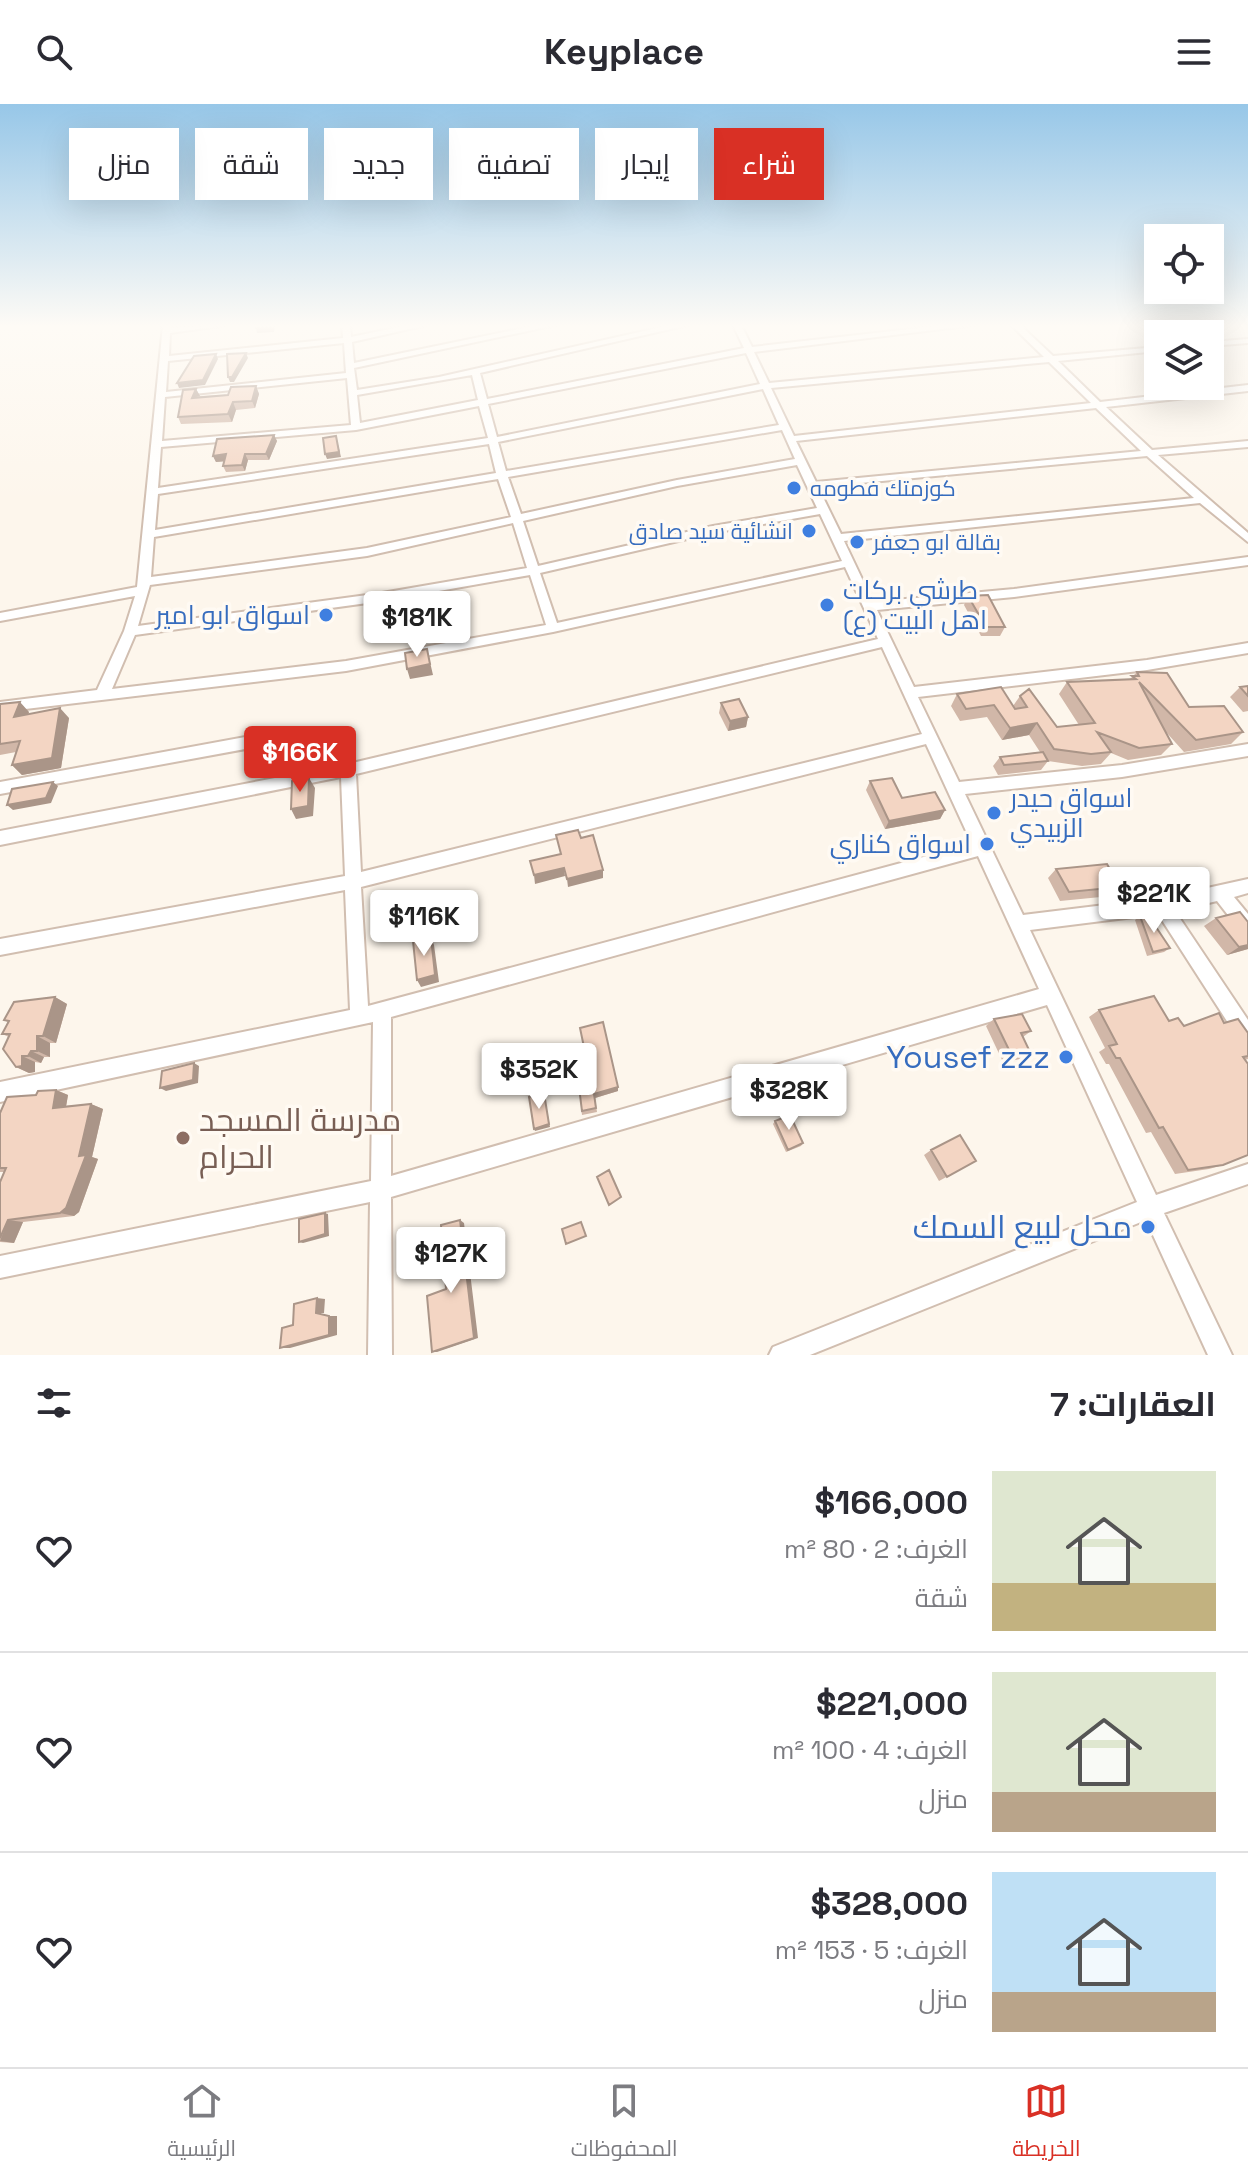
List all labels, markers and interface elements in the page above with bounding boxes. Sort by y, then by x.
text: Keyplace [544,29,704,75]
icon: search [32,30,76,74]
icon: menu [1172,30,1216,74]
chip: منزل [69,128,179,200]
chip: شقة [195,128,308,200]
chip: جديد [324,128,433,200]
chip: تصفية [449,128,579,200]
chip: إيجار [595,128,698,200]
chip: شراء [714,128,824,200]
map controls [1144,224,1224,400]
button: locate [1144,224,1224,304]
button: layers [1144,320,1224,400]
place label: كوزمتك فطومه [810,474,956,502]
marker: كوزمتك فطومه [785,479,803,497]
place label: انشائية سيد صادق [629,517,793,545]
marker: انشائية سيد صادق [800,522,818,540]
place label: بقالة ابو جعفر [871,528,1001,556]
marker: بقالة ابو جعفر [848,533,866,551]
place label: طرشي بركات اهل البيت (ع) [843,573,987,637]
pin: $181K [361,591,473,659]
marker: طرشي بركات اهل البيت (ع) [818,596,836,614]
place label: اسواق ابو امير [154,598,310,632]
text: $181K [381,600,453,634]
marker: اسواق ابو امير [317,606,335,624]
pin: $166K [244,726,356,794]
text: $166K [262,735,338,769]
place label: اسواق حيدر الزبيدي [1008,781,1132,848]
marker: اسواق حيدر الزبيدي [985,804,1003,822]
place label: اسواق كناري [830,827,971,864]
marker: اسواق كناري [978,835,996,853]
pin: $221K [1098,867,1210,935]
text: $221K [1117,876,1191,910]
pin: $116K [368,890,480,958]
text: $116K [388,899,460,933]
place label: Yousef zzz [886,1037,1050,1077]
pin: $352K [483,1043,595,1111]
marker: Yousef zzz [1057,1048,1075,1066]
text: $352K [500,1052,578,1086]
pin: $328K [733,1064,845,1132]
text: $328K [750,1073,828,1107]
place label: مدرسة المسجد الحرام [199,1100,401,1179]
marker: مدرسة المسجد الحرام [174,1129,192,1147]
place label: محل لبيع السمك [913,1207,1132,1249]
marker: محل لبيع السمك [1139,1218,1157,1236]
pin: $127K [395,1227,507,1295]
text: $127K [414,1236,488,1270]
icon: filters [32,1381,76,1425]
text: العقارات: 7 [1050,1383,1216,1426]
text: $166,000 [814,1481,968,1524]
icon: home [1056,1503,1152,1599]
icon: heart [32,1529,76,1573]
text: الغرف: 2 · 80 m² [784,1532,968,1566]
text: شقة [915,1581,968,1615]
text: $221,000 [816,1682,968,1725]
icon: home [1056,1704,1152,1800]
icon: heart [32,1730,76,1774]
text: الغرف: 4 · 100 m² [772,1733,968,1767]
text: منزل [919,1782,968,1816]
text: $328,000 [810,1882,968,1925]
icon: home [1056,1904,1152,2000]
icon: heart [32,1930,76,1974]
text: الغرف: 5 · 153 m² [775,1933,968,1967]
text: منزل [919,1982,968,2016]
tab: الرئيسية [167,2079,236,2169]
tab: المحفوظات [571,2079,678,2169]
tab: الخريطة [1012,2079,1081,2169]

